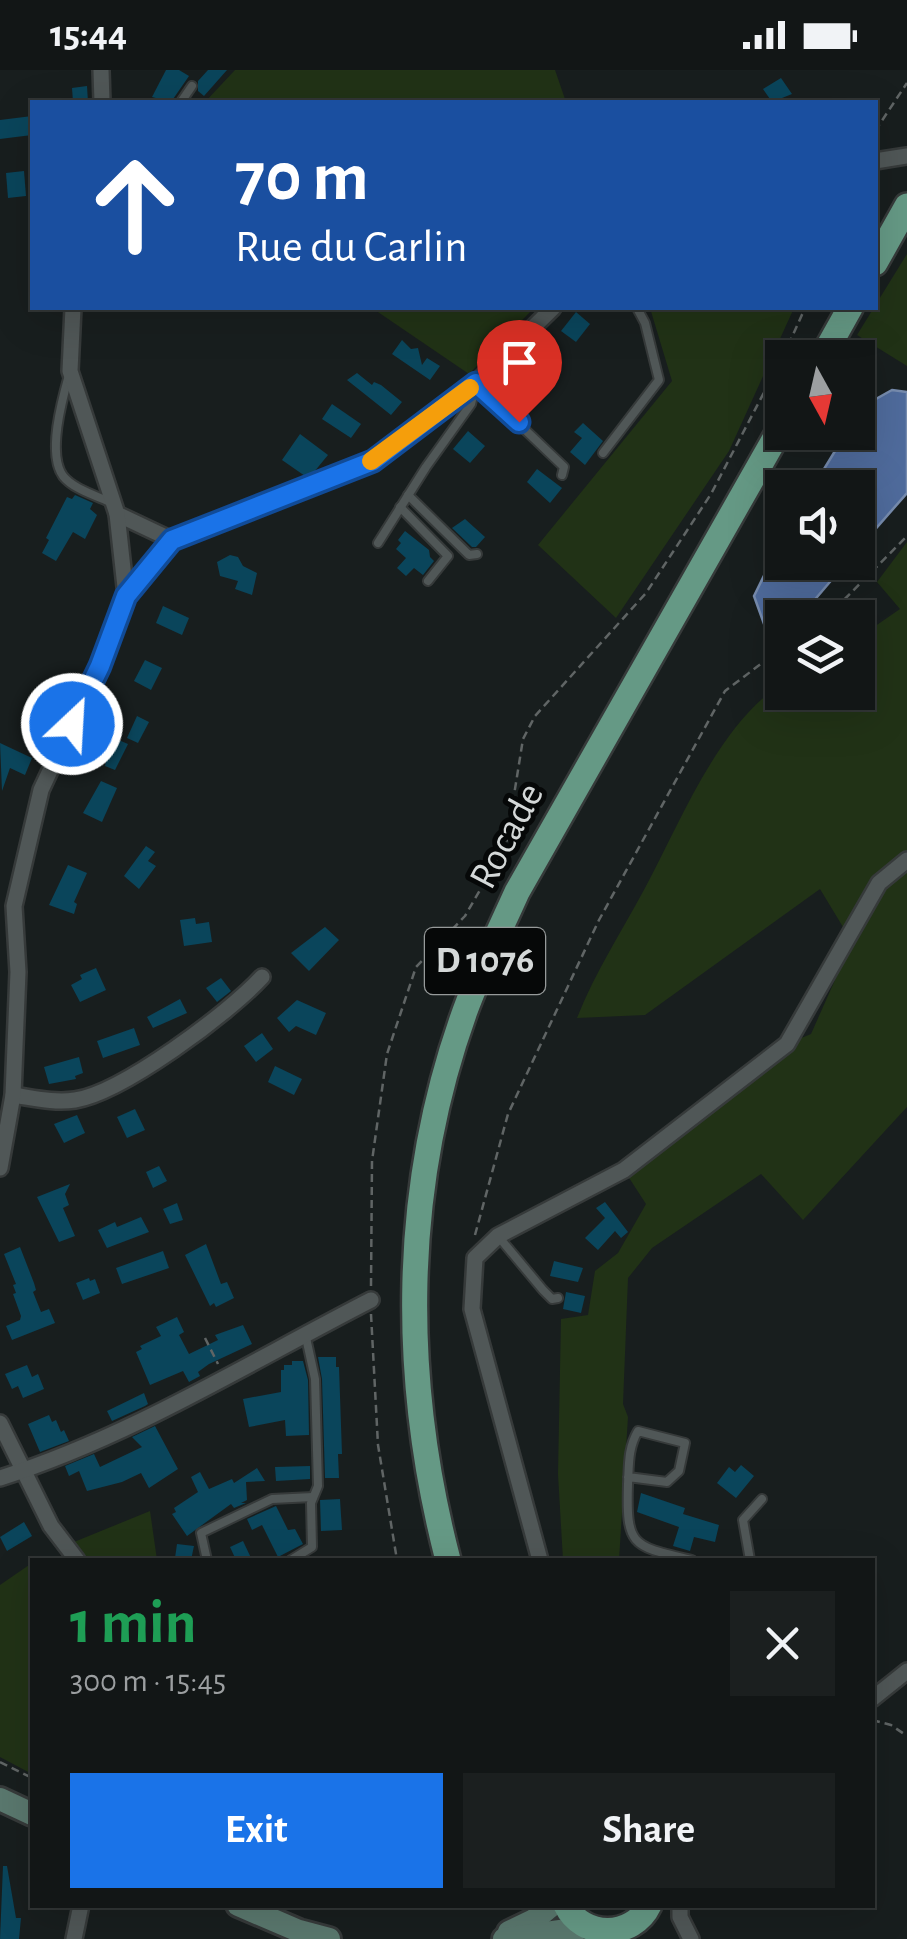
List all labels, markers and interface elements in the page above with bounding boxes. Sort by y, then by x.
text: 15:44 [50,16,127,54]
icon: ahead [70,140,200,270]
text: 70 m [235,143,369,213]
text: Rue du Carlin [235,225,467,270]
pin [477,320,562,423]
icon: arrive [492,335,547,390]
north arrow [765,340,875,450]
map controls [765,340,875,710]
button: sound [765,470,875,580]
button: layers [765,600,875,710]
position arrow [20,672,124,776]
street label: Rocade [463,777,551,895]
road number: D 1076 [425,928,545,994]
button: close [730,1591,835,1696]
text: 1 min [70,1594,196,1654]
text: 300 m · 15:45 [70,1665,226,1697]
button: Exit [70,1773,443,1888]
button: Share [463,1773,835,1888]

